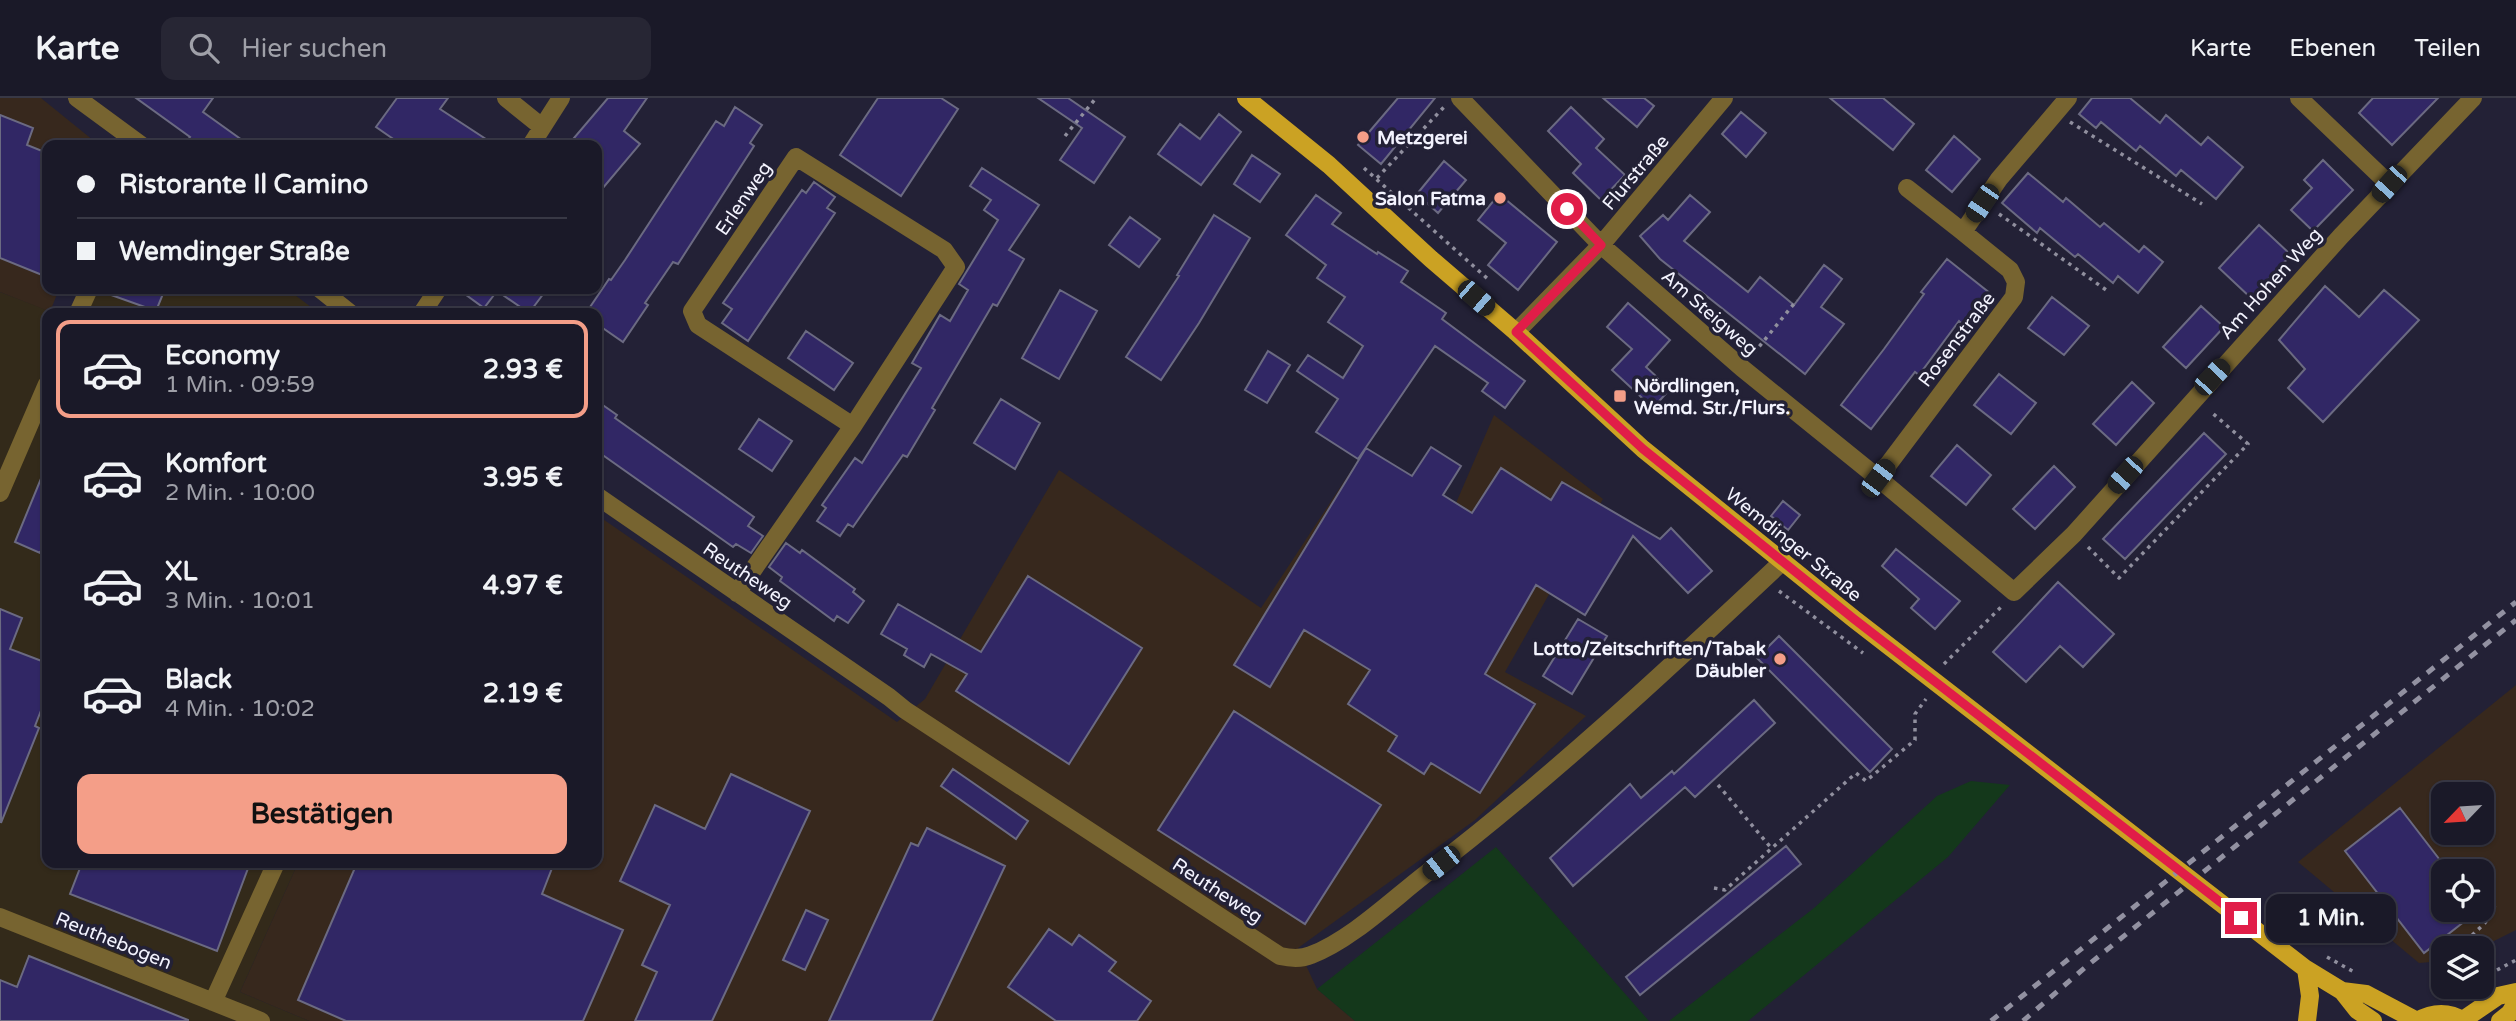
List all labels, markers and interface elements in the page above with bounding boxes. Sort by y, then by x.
search box [161,17,651,80]
text: Karte [35,29,119,68]
icon: search [185,29,223,67]
text: Hier suchen [241,33,387,64]
text: Karte [2190,34,2251,63]
text: Ebenen [2289,34,2376,63]
text: Teilen [2414,34,2481,63]
place label: Metzgerei [1377,127,1468,150]
marker: Metzgerei [1355,129,1371,145]
street label: Flurstraße [1598,131,1674,215]
street label: Erlenweg [711,158,776,239]
car [2368,161,2411,207]
text: Ristorante Il Camino [119,169,368,200]
car [1962,180,2003,226]
place label: Salon Fatma [1375,188,1486,210]
marker: Salon Fatma [1492,190,1508,206]
route start [1551,193,1583,225]
street label: Am Hohen Weg [2215,224,2326,344]
text: Wemdinger Straße [119,236,350,267]
street label: Am Steigweg [1657,265,1762,360]
car [1454,276,1499,320]
street label: Rosenstraße [1914,288,2000,391]
icon: car [81,338,144,401]
text: Economy [165,340,280,371]
text: 2.93 € [483,354,563,385]
car [2190,354,2235,400]
text: 1 Min. · 09:59 [165,371,315,399]
place label: Nördlingen, Wemd. Str./Flurs. [1634,375,1790,419]
marker: Nördlingen, Wemd. Str./Flurs. [1612,388,1628,404]
icon: car [81,446,144,509]
text: Komfort [165,448,267,479]
car [2104,452,2147,498]
car [1857,455,1900,501]
text: 3.95 € [483,462,563,493]
text: 2 Min. · 10:00 [165,479,315,507]
street label: Wemdinger Straße [1721,483,1866,606]
street label: Reutheweg [699,538,796,614]
icon: car [81,554,144,617]
text: XL [165,556,197,587]
text: 4.97 € [483,570,563,601]
text: 3 Min. · 10:01 [165,587,315,615]
place label: Lotto/Zeitschriften/Tabak Däubler [1533,638,1767,682]
marker: Lotto/Zeitschriften/Tabak Däubler [1772,651,1788,667]
icon: car [81,662,144,725]
text: Black [165,664,232,695]
text: 2.19 € [483,678,563,709]
text: 4 Min. · 10:02 [165,695,315,723]
button: Bestätigen [77,774,567,854]
north arrow [2431,782,2494,845]
map controls [2431,782,2494,999]
car [1418,842,1465,884]
street label: Reutheweg [1168,854,1267,928]
button: locate [2431,859,2494,922]
callout: 1 Min. [2266,894,2395,942]
route end [2225,902,2257,934]
text: 1 Min. [2297,904,2365,932]
street label: Reuthebogen [52,908,175,974]
button: layers [2431,936,2494,999]

